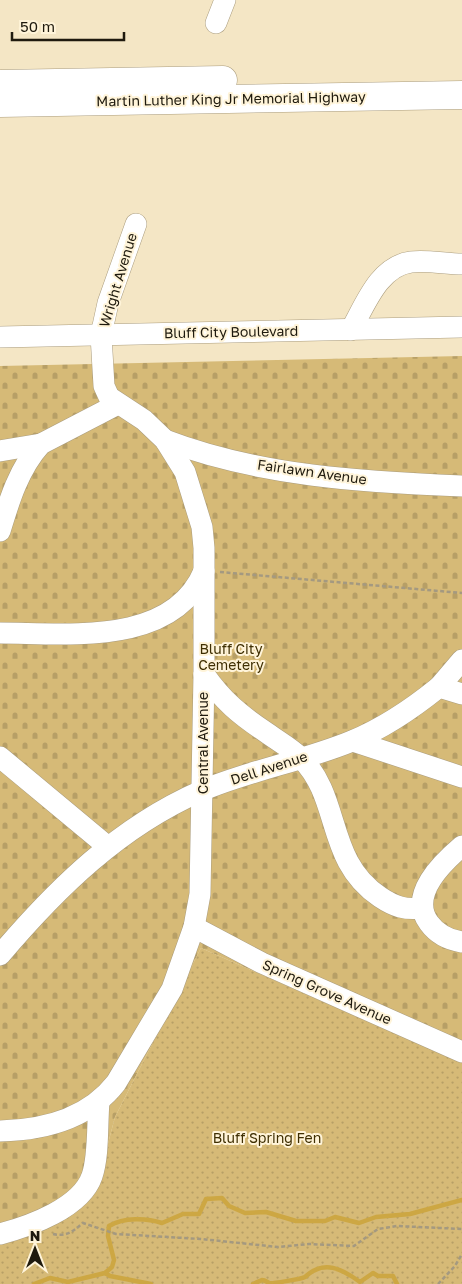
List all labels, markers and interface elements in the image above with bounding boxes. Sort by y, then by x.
scale bar [12,10,125,42]
text: 50 m [20,17,55,35]
street label: Martin Luther King Jr Memorial Highway [96,88,366,109]
street label: Wright Avenue [95,231,140,329]
street label: Bluff City Boulevard [164,322,298,341]
street label: Fairlawn Avenue [256,455,368,488]
park label: Bluff City Cemetery [198,640,264,673]
street label: Central Avenue [194,692,211,794]
street label: Dell Avenue [228,747,309,788]
street label: Spring Grove Avenue [260,955,394,1028]
park label: Bluff Spring Fen [213,1129,321,1146]
north arrow [10,1224,60,1274]
text: N [30,1227,40,1244]

